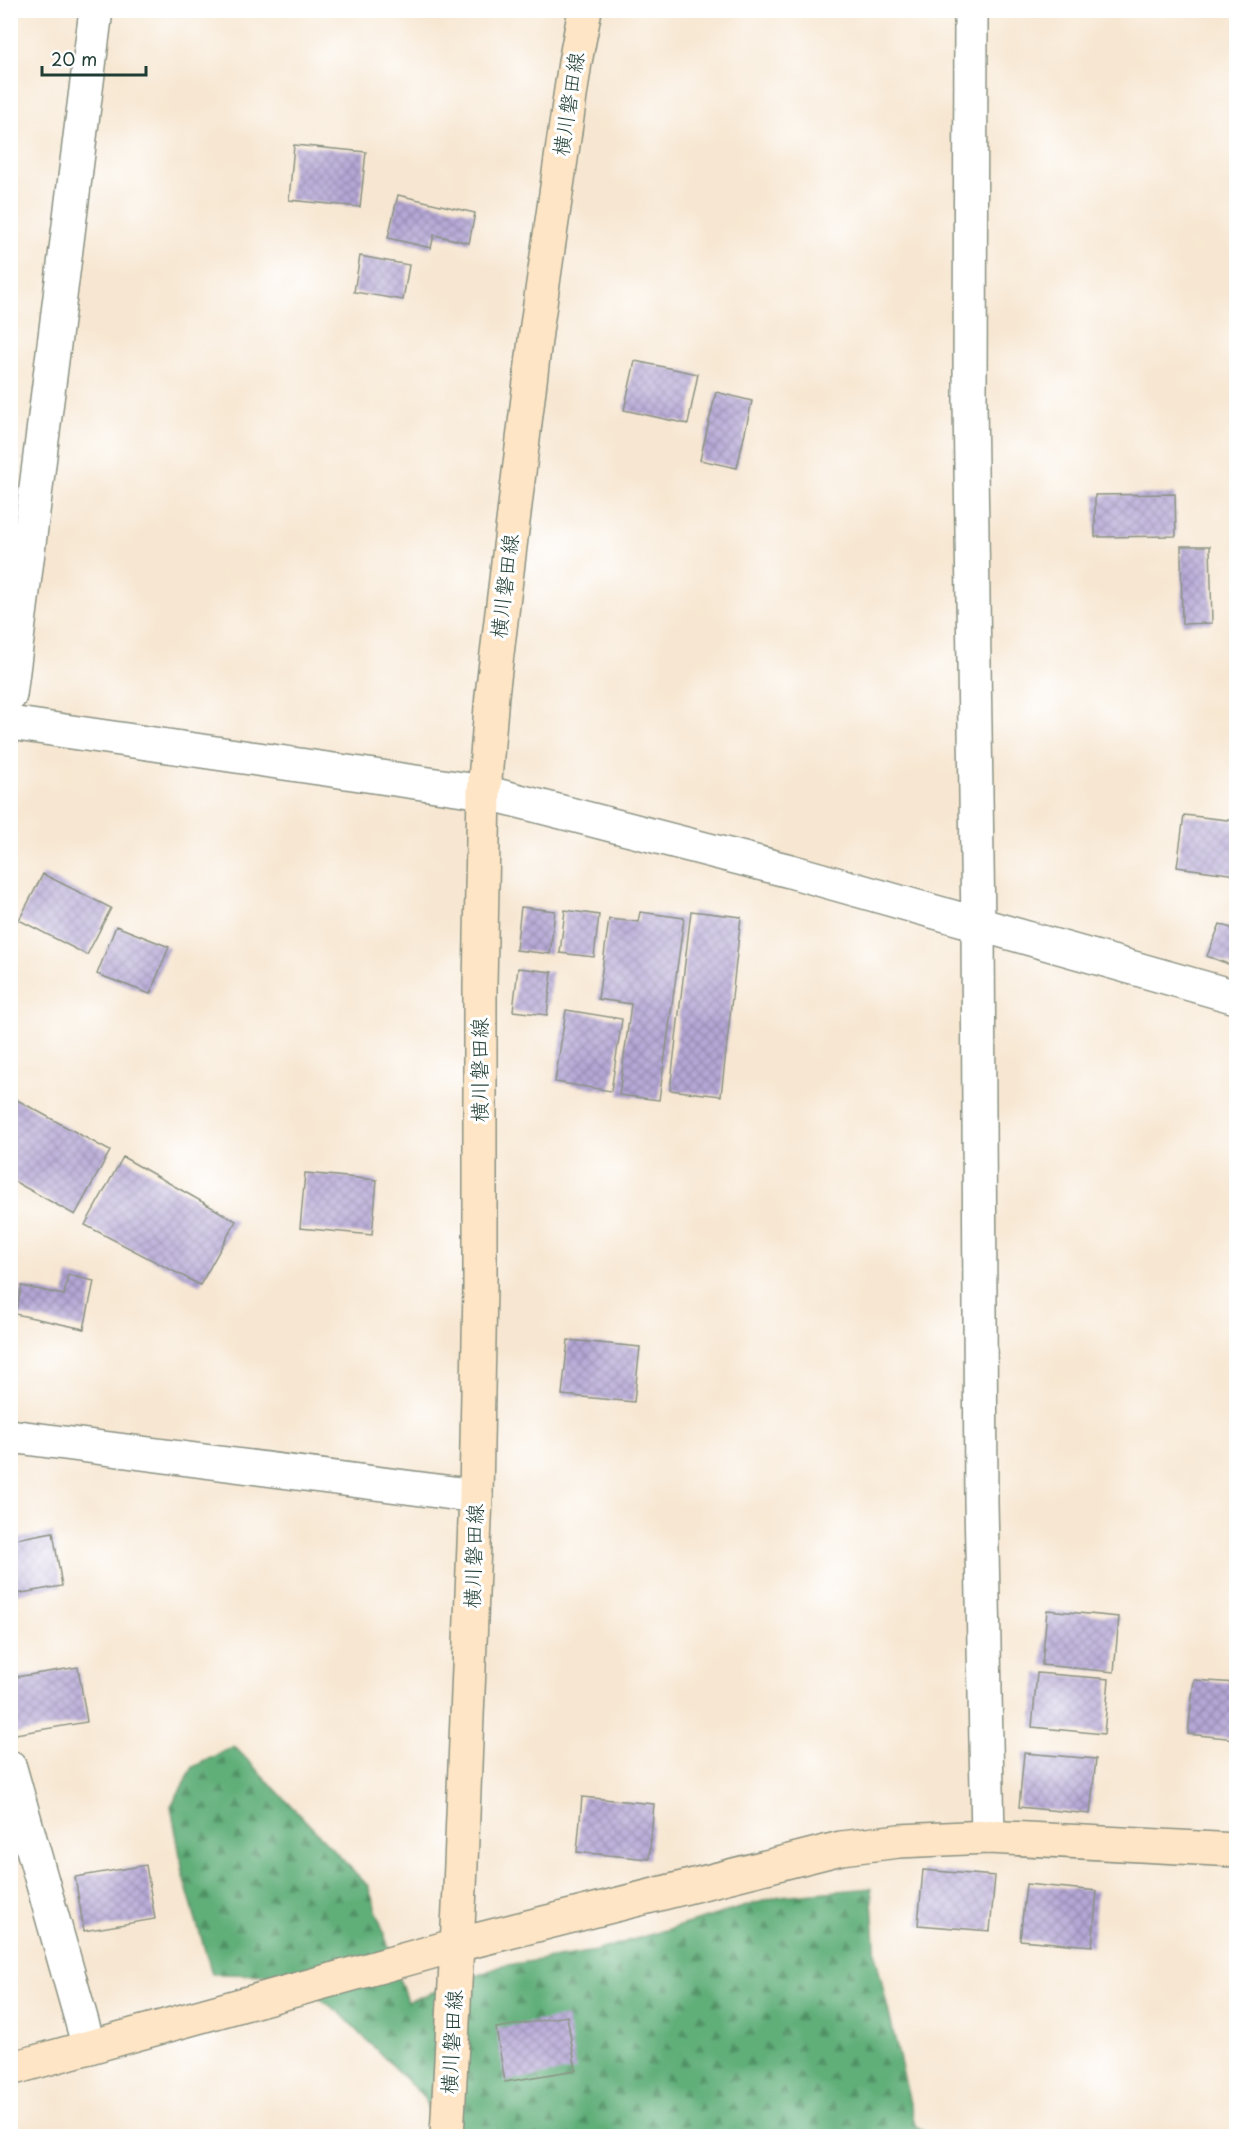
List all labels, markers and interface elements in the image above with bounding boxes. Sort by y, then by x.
scale bar [42,39,146,77]
text: 20 m [51,45,97,72]
street label: 横川磐田線 [543,49,591,158]
street label: 横川磐田線 [481,532,525,640]
street label: 横川磐田線 [462,1018,494,1123]
street label: 横川磐田線 [454,1503,490,1609]
street label: 横川磐田線 [431,1989,469,2095]

